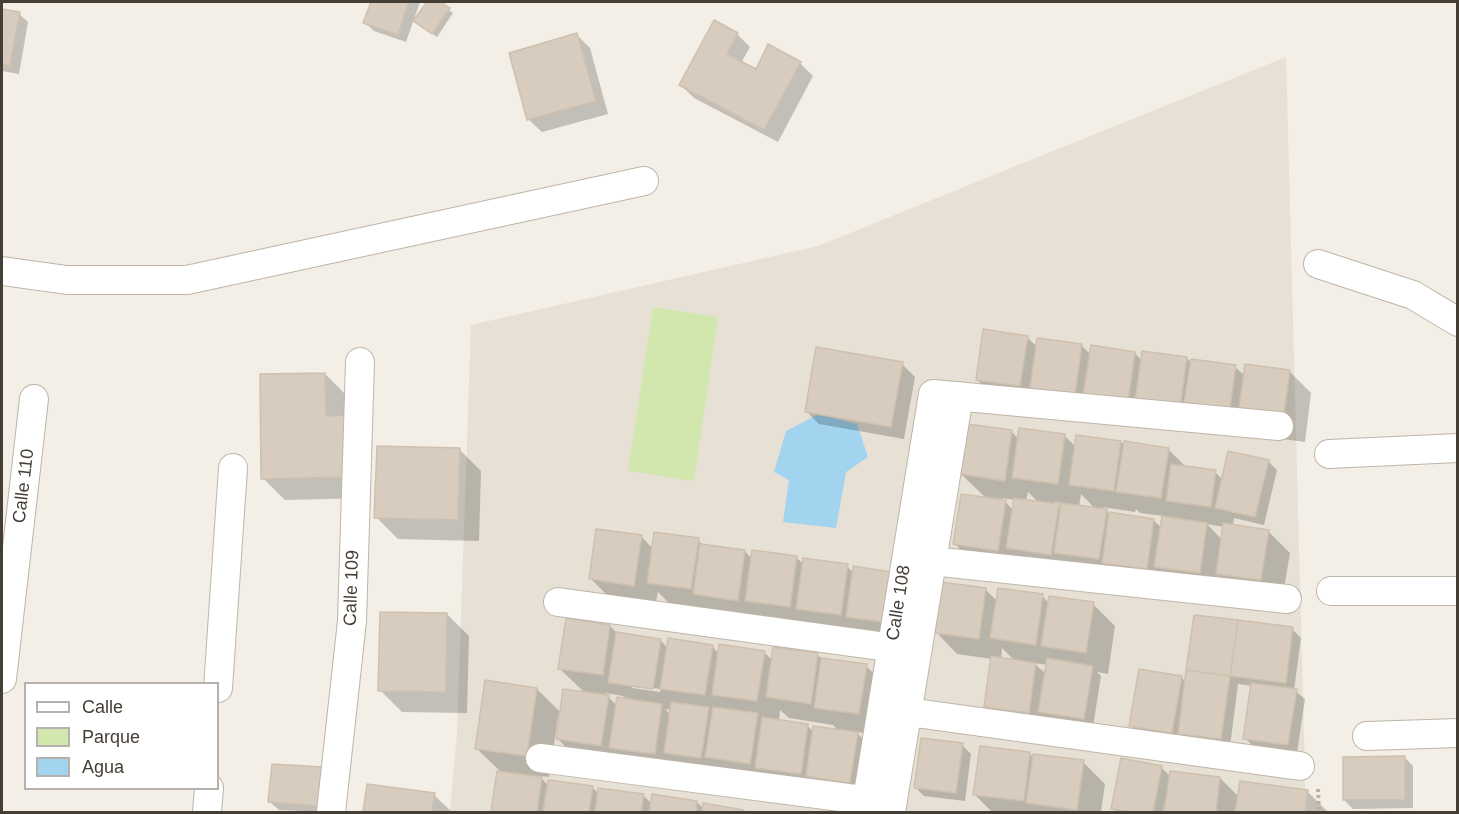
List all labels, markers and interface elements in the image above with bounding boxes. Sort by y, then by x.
street label: Calle 110 [9,448,39,524]
street label: Calle 109 [340,550,364,626]
street label: Calle 108 [882,564,916,642]
legend [24,682,219,790]
text: Calle [82,697,123,717]
text: Parque [82,727,140,747]
text: Agua [82,757,124,777]

